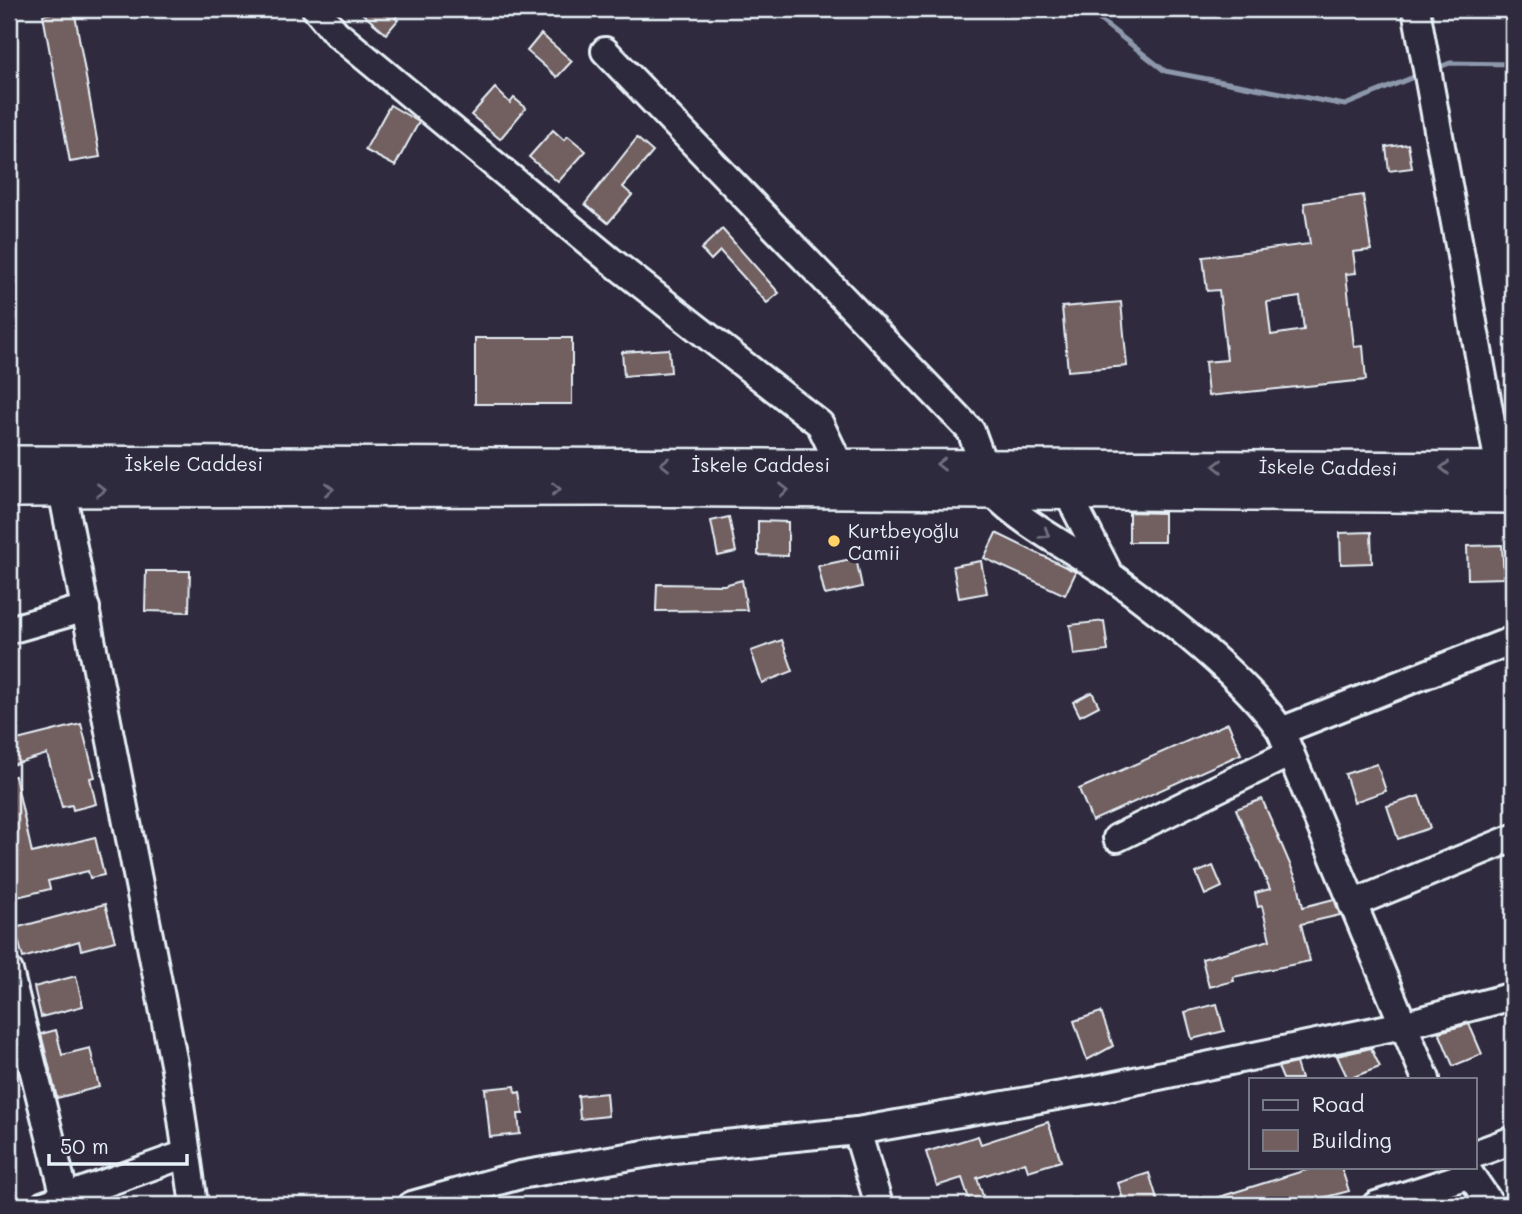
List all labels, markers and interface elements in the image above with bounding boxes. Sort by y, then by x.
street label: İskele Caddesi [125,451,263,476]
street label: İskele Caddesi [692,452,830,477]
street label: İskele Caddesi [1259,453,1397,481]
one-way arrow [659,456,669,472]
one-way arrow [935,456,946,472]
one-way arrow [1212,459,1223,474]
one-way arrow [1439,461,1450,476]
one-way arrow [324,481,335,497]
one-way arrow [552,481,562,497]
one-way arrow [97,482,107,498]
one-way arrow [779,482,790,498]
place label: Kurtbeyoğlu Camii [848,518,959,565]
one-way arrow [1038,526,1051,539]
marker: Kurtbeyoğlu Camii [826,533,842,549]
legend [1249,1078,1476,1168]
text: Road [1312,1090,1364,1117]
scale bar [49,1123,187,1167]
text: Building [1312,1126,1392,1153]
text: 50 m [60,1132,109,1159]

